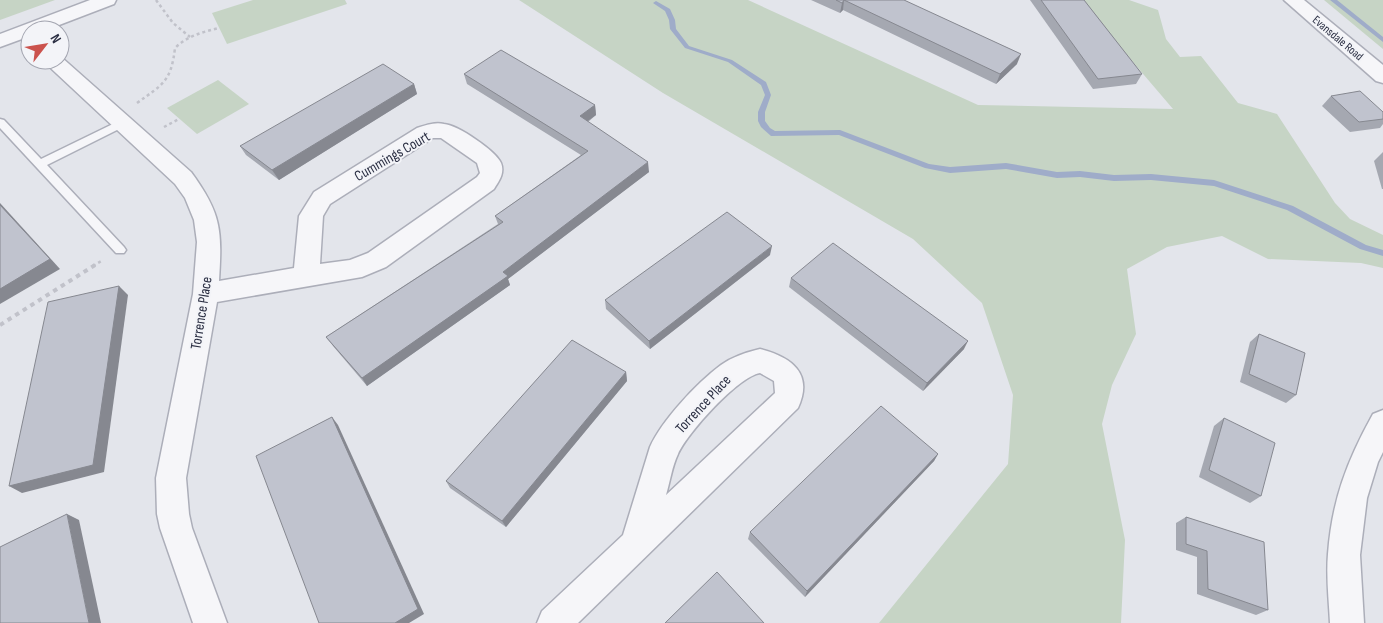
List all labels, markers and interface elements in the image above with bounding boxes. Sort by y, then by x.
street label: Evansdale Road [1309,13,1366,64]
north arrow [20,20,70,70]
text: N [47,31,65,46]
street label: Cummings Court [351,127,434,186]
street label: Torrence Place [186,275,217,351]
street label: Torrence Place [671,371,735,438]

